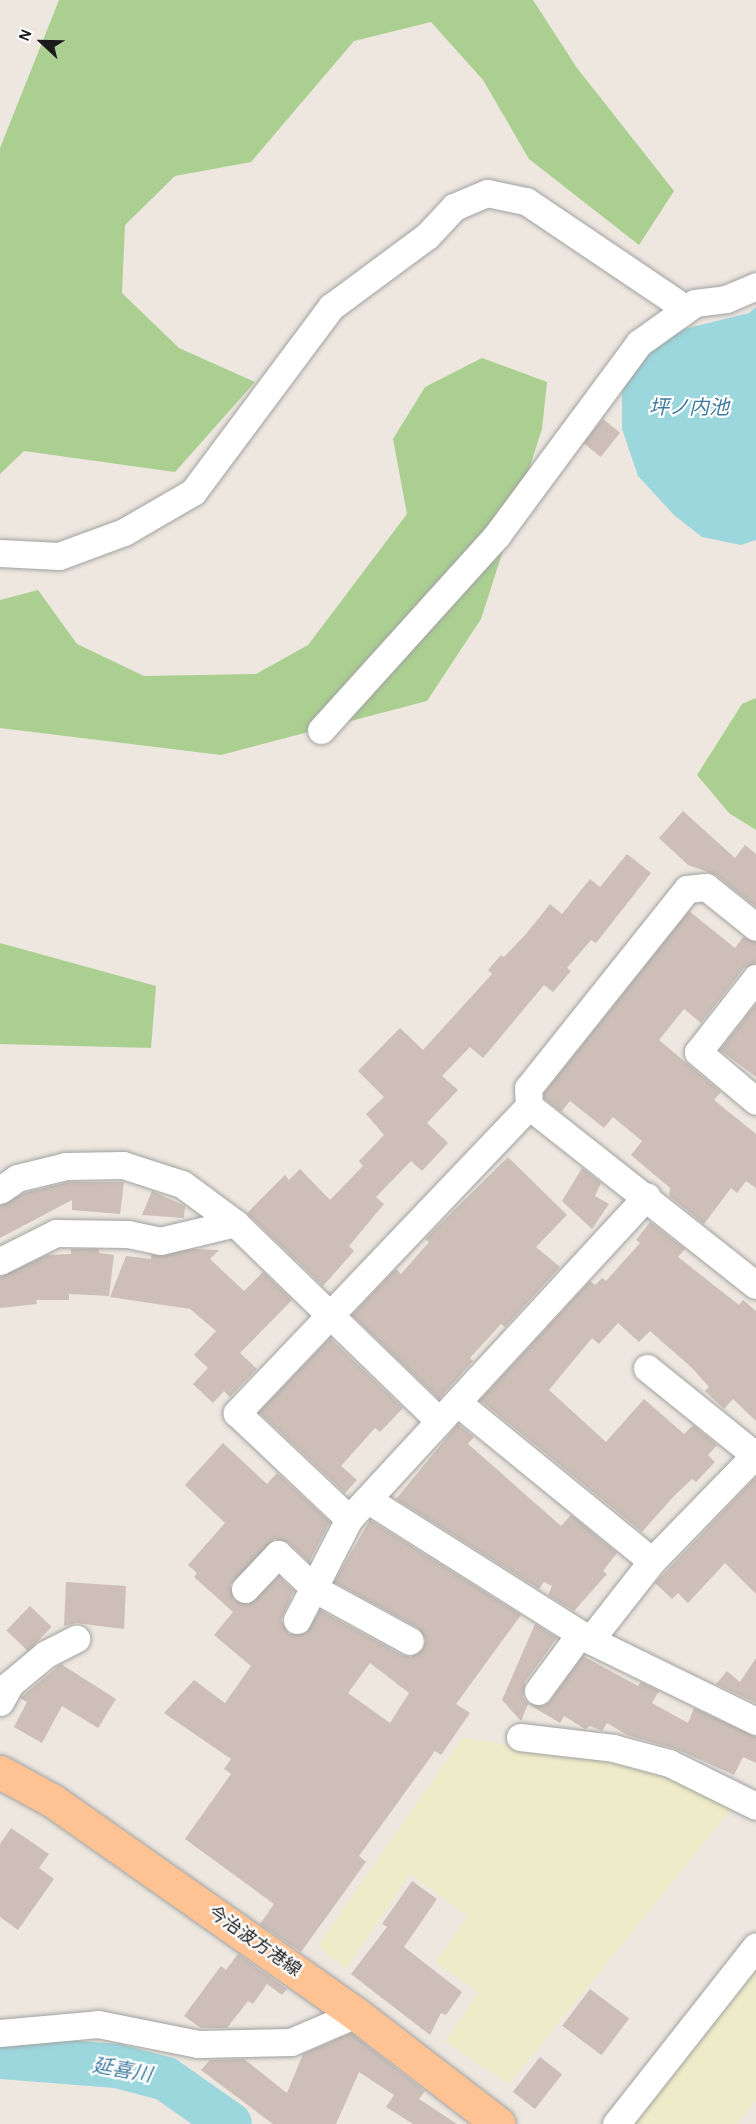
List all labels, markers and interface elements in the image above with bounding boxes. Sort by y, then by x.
north arrow [12,12,72,72]
text: N [16,27,35,43]
water label: 坪ノ内池 [649,396,729,420]
street label: 今治波方港線 [204,1902,304,1982]
water label: 延喜川 [90,2054,154,2088]

